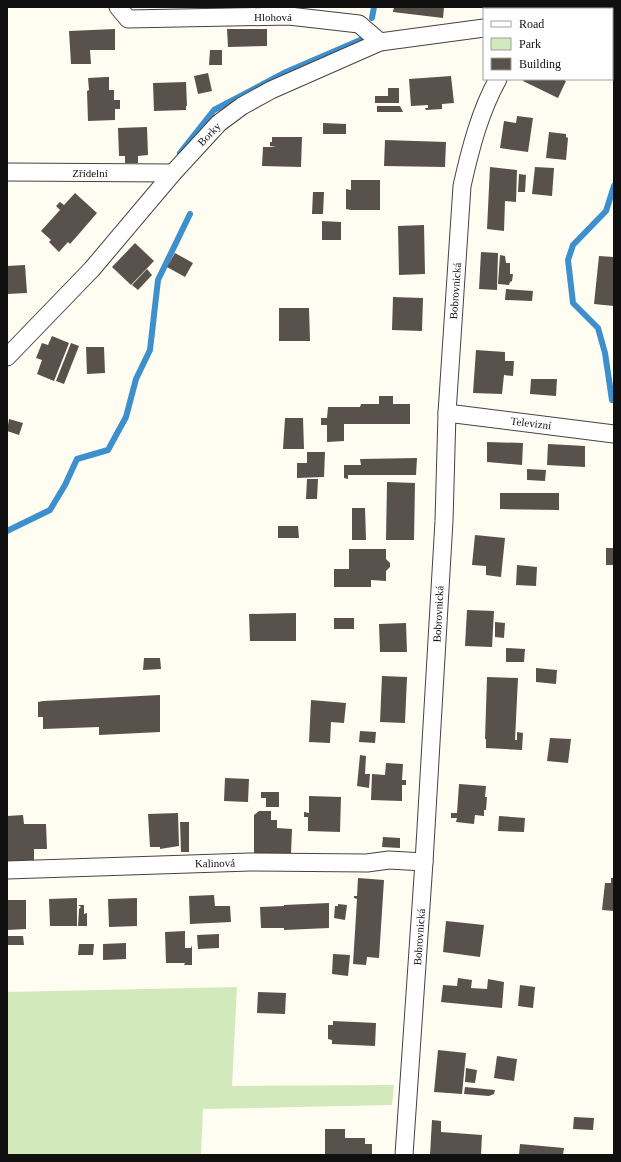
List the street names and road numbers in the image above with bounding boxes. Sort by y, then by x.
street label: Hlohová [254,11,292,23]
street label: Borky [195,120,223,148]
street label: Zřídelní [72,167,108,179]
street label: Bobrovnická [447,262,463,320]
street label: Televizní [510,415,552,431]
street label: Bobrovnická [431,585,445,643]
street label: Kalinová [195,857,235,869]
street label: Bobrovnická [411,908,427,966]

